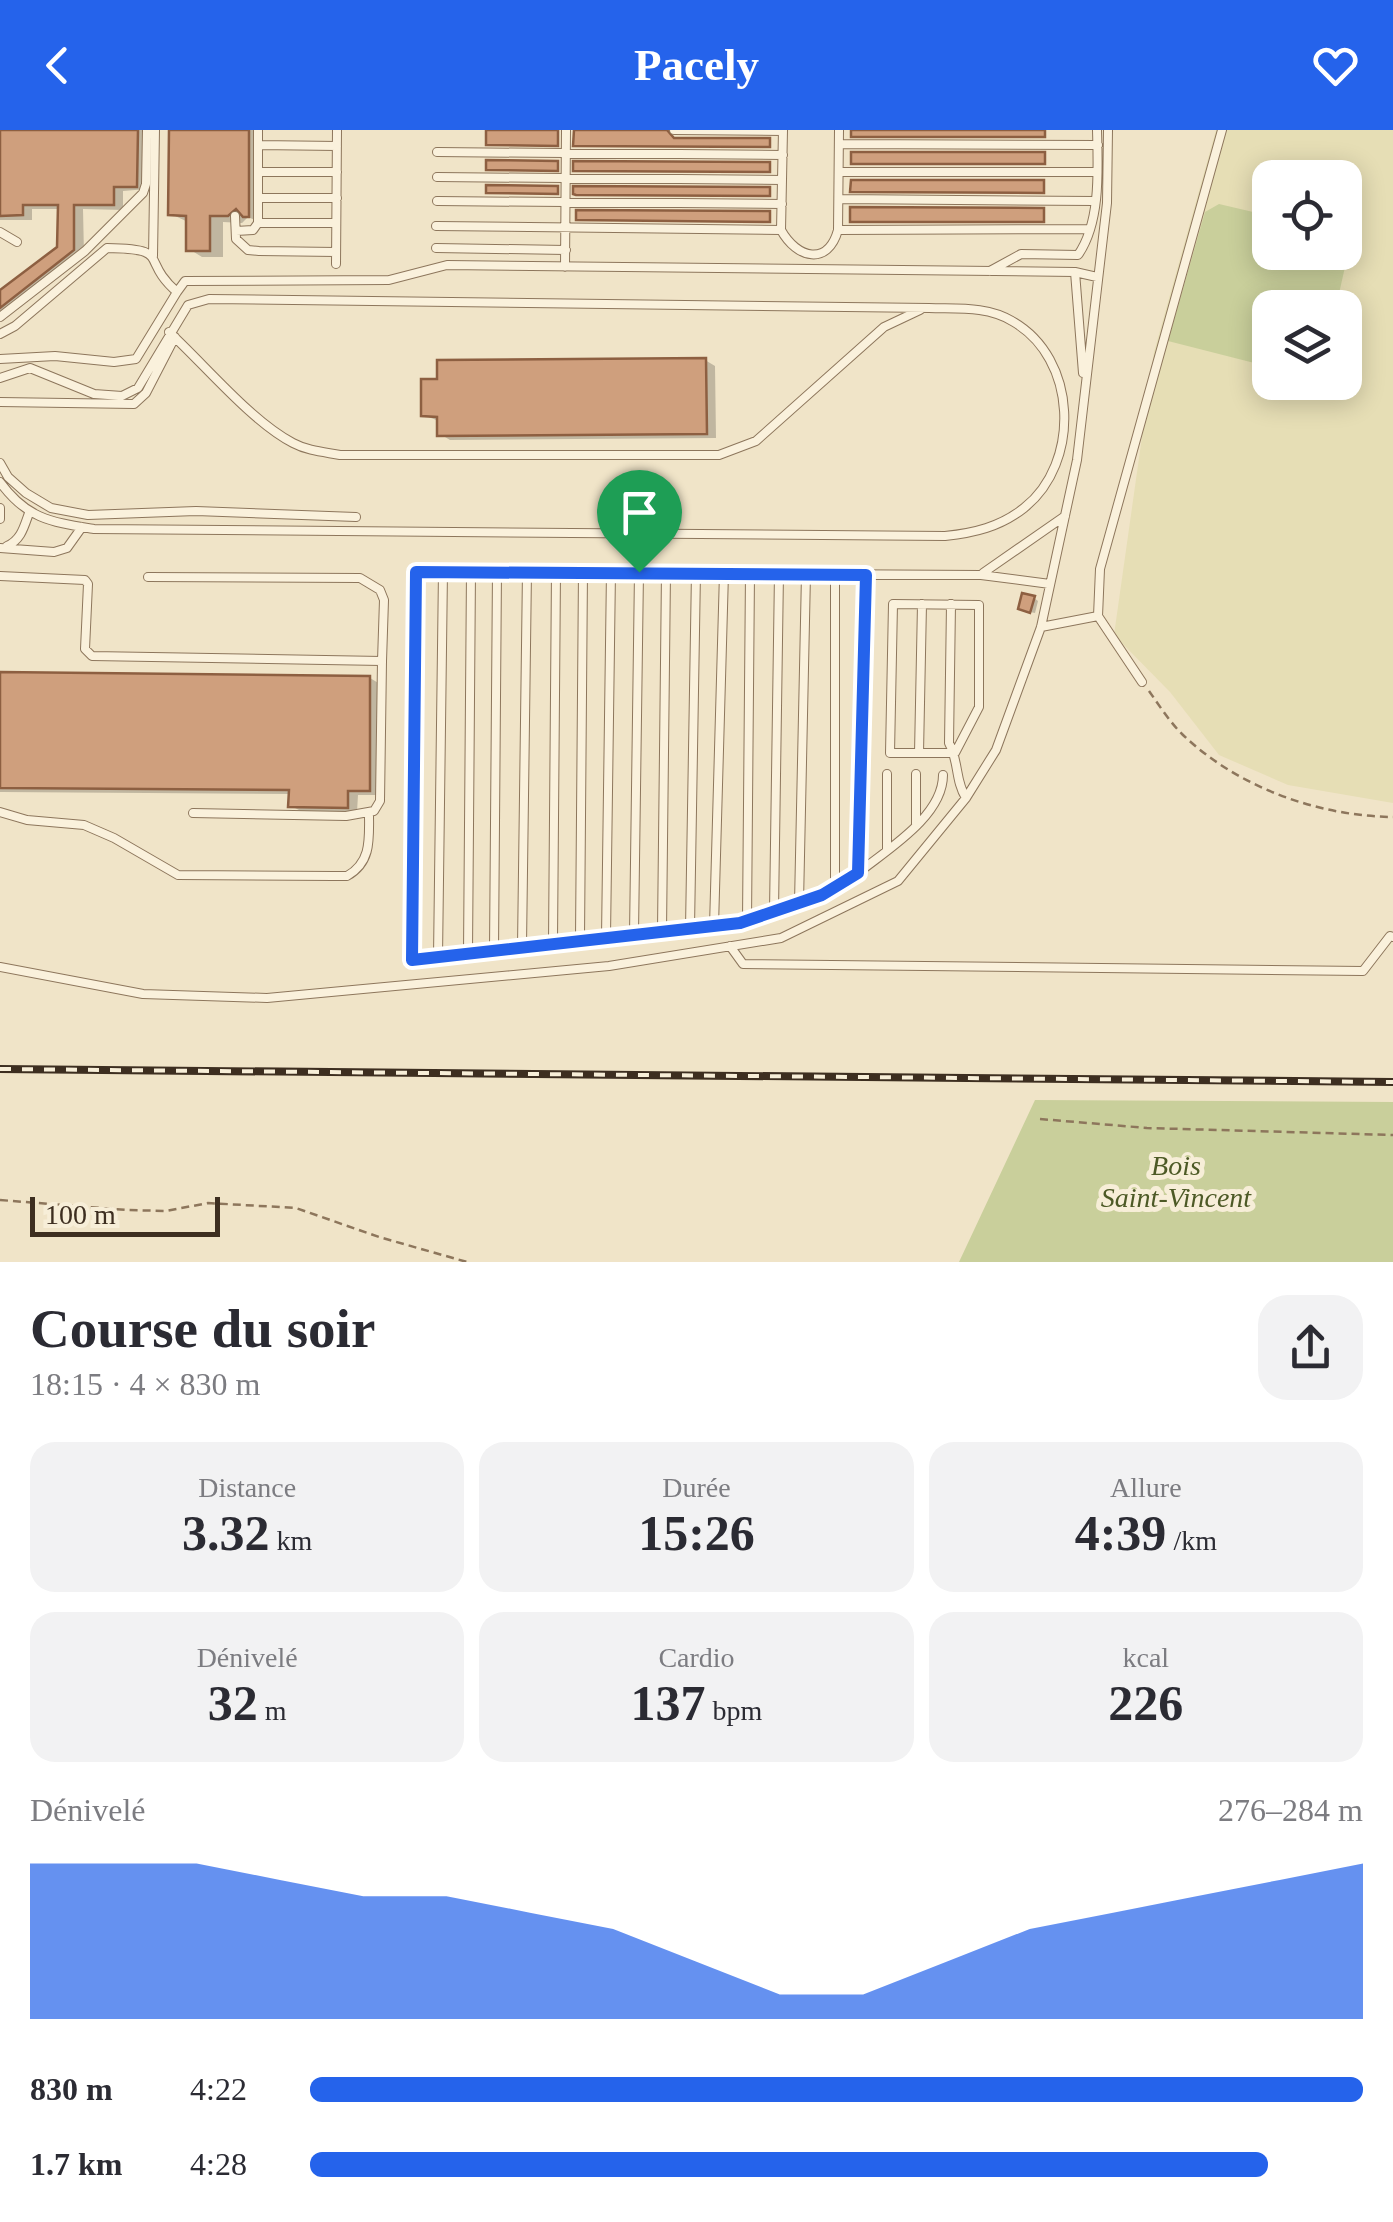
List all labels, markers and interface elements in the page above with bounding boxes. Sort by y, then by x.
icon: back [30,38,85,93]
icon: heart [1308,38,1363,93]
text: Pacely [634,40,759,90]
map controls [1252,160,1362,400]
button: locate [1252,160,1362,270]
button: layers [1252,290,1362,400]
pin [597,470,682,573]
icon: arrive [612,485,667,540]
park label: Bois Saint-Vincent [1101,1150,1252,1213]
scale bar [30,1192,220,1236]
text: 100 m [45,1199,116,1230]
button: share [1258,1295,1363,1400]
text: Course du soir [30,1298,375,1359]
text: 18:15 · 4 × 830 m [30,1366,260,1402]
text: Distance [198,1472,296,1503]
text: Durée [662,1472,731,1503]
text: Allure [1110,1472,1182,1503]
text: 3.32 [182,1505,270,1561]
text: 15:26 [638,1505,755,1561]
text: 4:39 [1075,1505,1166,1561]
text: km [270,1525,312,1556]
text: /km [1166,1525,1217,1556]
text: Dénivelé [197,1642,298,1673]
text: Cardio [658,1642,735,1673]
text: kcal [1123,1642,1169,1673]
text: 32 [208,1675,258,1731]
text: 137 [631,1675,706,1731]
text: 226 [1108,1675,1183,1731]
text: m [258,1695,287,1726]
text: bpm [706,1695,762,1726]
text: Dénivelé [30,1792,146,1828]
text: 276–284 m [1218,1792,1363,1828]
text: 830 m [30,2071,113,2107]
text: 4:22 [190,2071,247,2107]
text: 1.7 km [30,2146,122,2182]
text: 4:28 [190,2146,247,2182]

